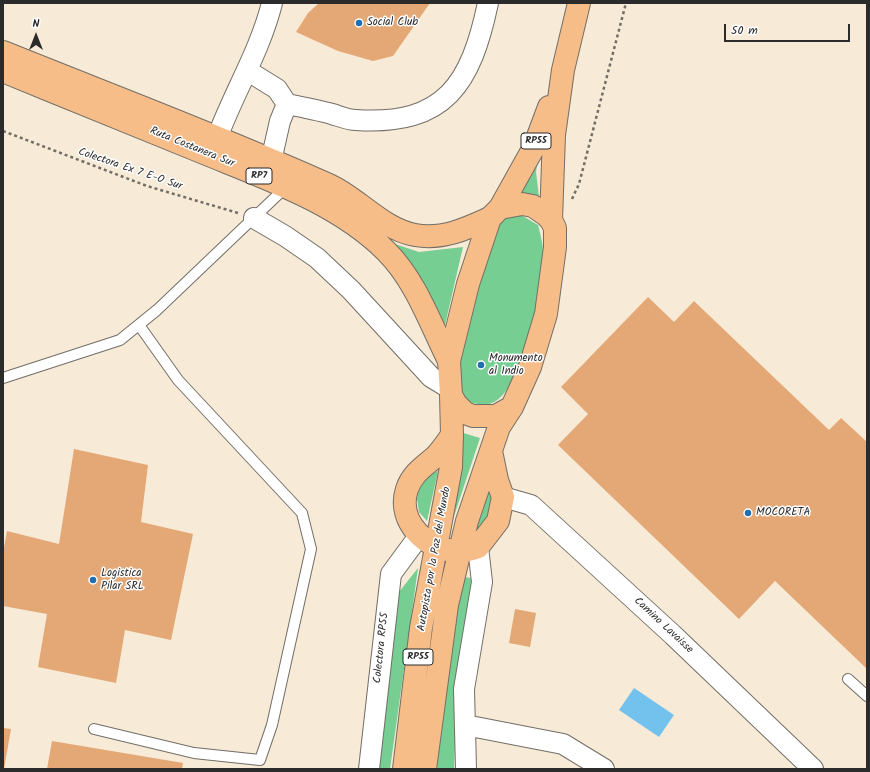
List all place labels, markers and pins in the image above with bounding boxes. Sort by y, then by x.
place label: Social Club [367,16,418,30]
marker: Social Club [354,18,364,28]
place label: Monumento al Indio [489,352,543,378]
marker: Monumento al Indio [476,360,486,370]
place label: MOCORETA [756,506,810,520]
marker: MOCORETA [743,508,753,518]
place label: Logistica Pilar SRL [101,567,144,593]
marker: Logistica Pilar SRL [88,575,98,585]

